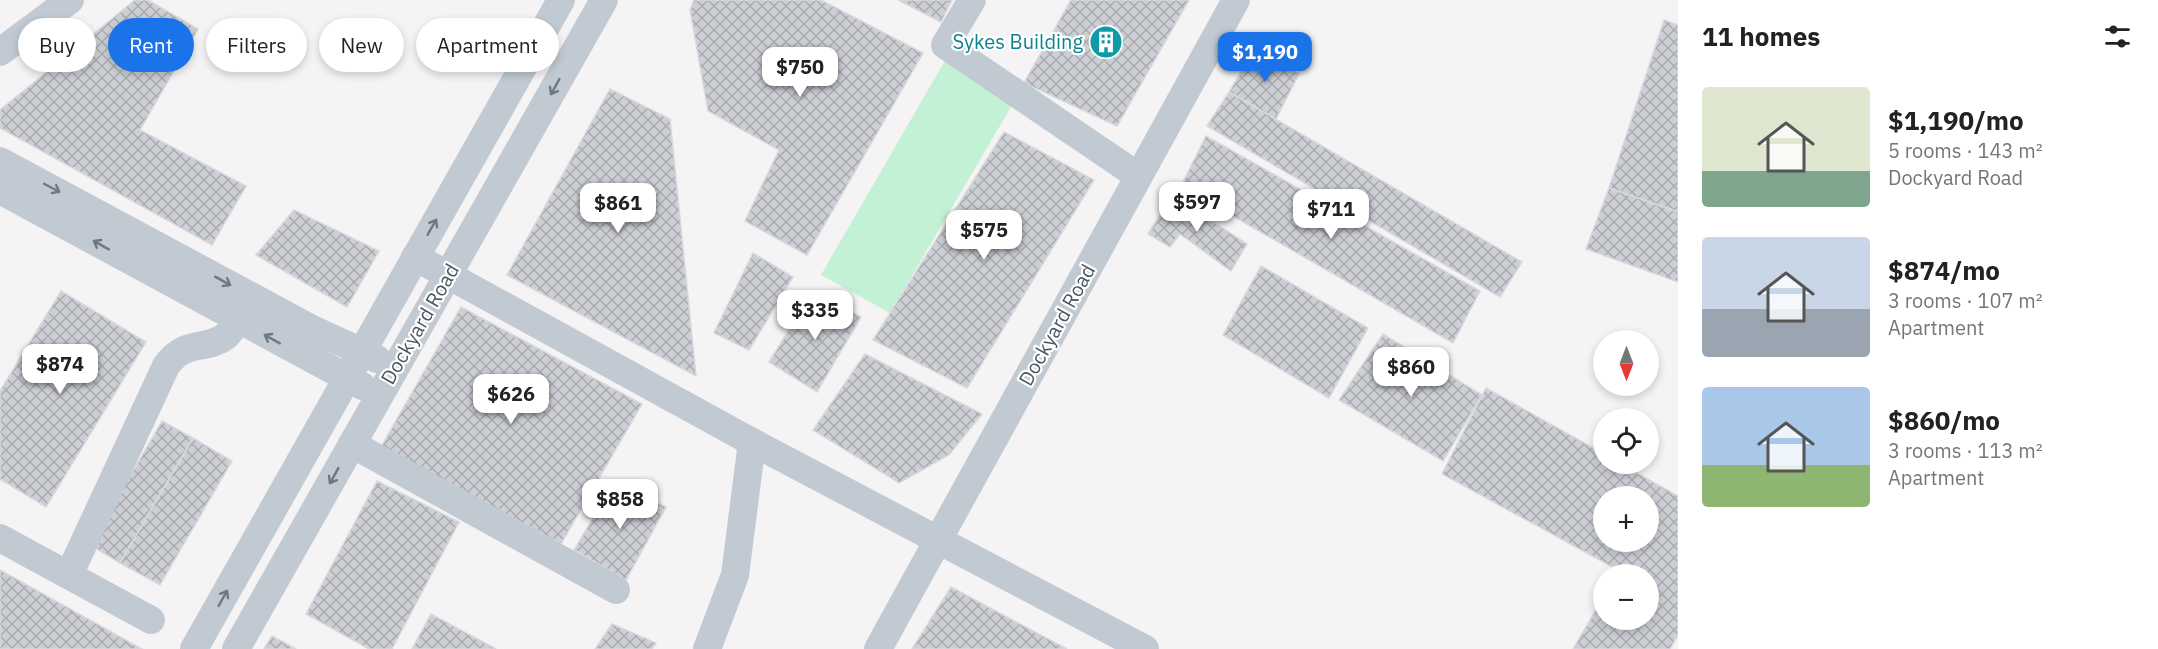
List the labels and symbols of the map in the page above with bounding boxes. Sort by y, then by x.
building icon: Sykes Building [1088,24,1124,60]
place label: Sykes Building [952,28,1083,55]
pin: $1,190 [1216,32,1314,83]
pin: $750 [764,47,836,98]
one-way arrow [549,78,560,96]
pin: $597 [1161,182,1233,233]
one-way arrow [42,183,60,194]
pin: $861 [582,183,654,234]
pin: $711 [1295,189,1367,240]
pin: $575 [948,210,1020,261]
one-way arrow [426,219,438,236]
one-way arrow [93,239,110,251]
street label: Dockyard Road [374,258,465,389]
street label: Dockyard Road [1012,259,1101,390]
one-way arrow [214,275,231,287]
pin: $335 [779,290,851,341]
north arrow [1593,330,1659,396]
one-way arrow [264,333,281,345]
pin: $874 [24,344,96,395]
pin: $860 [1375,347,1447,398]
pin: $626 [475,374,547,425]
one-way arrow [328,467,340,484]
pin: $858 [584,479,656,530]
one-way arrow [217,590,229,607]

